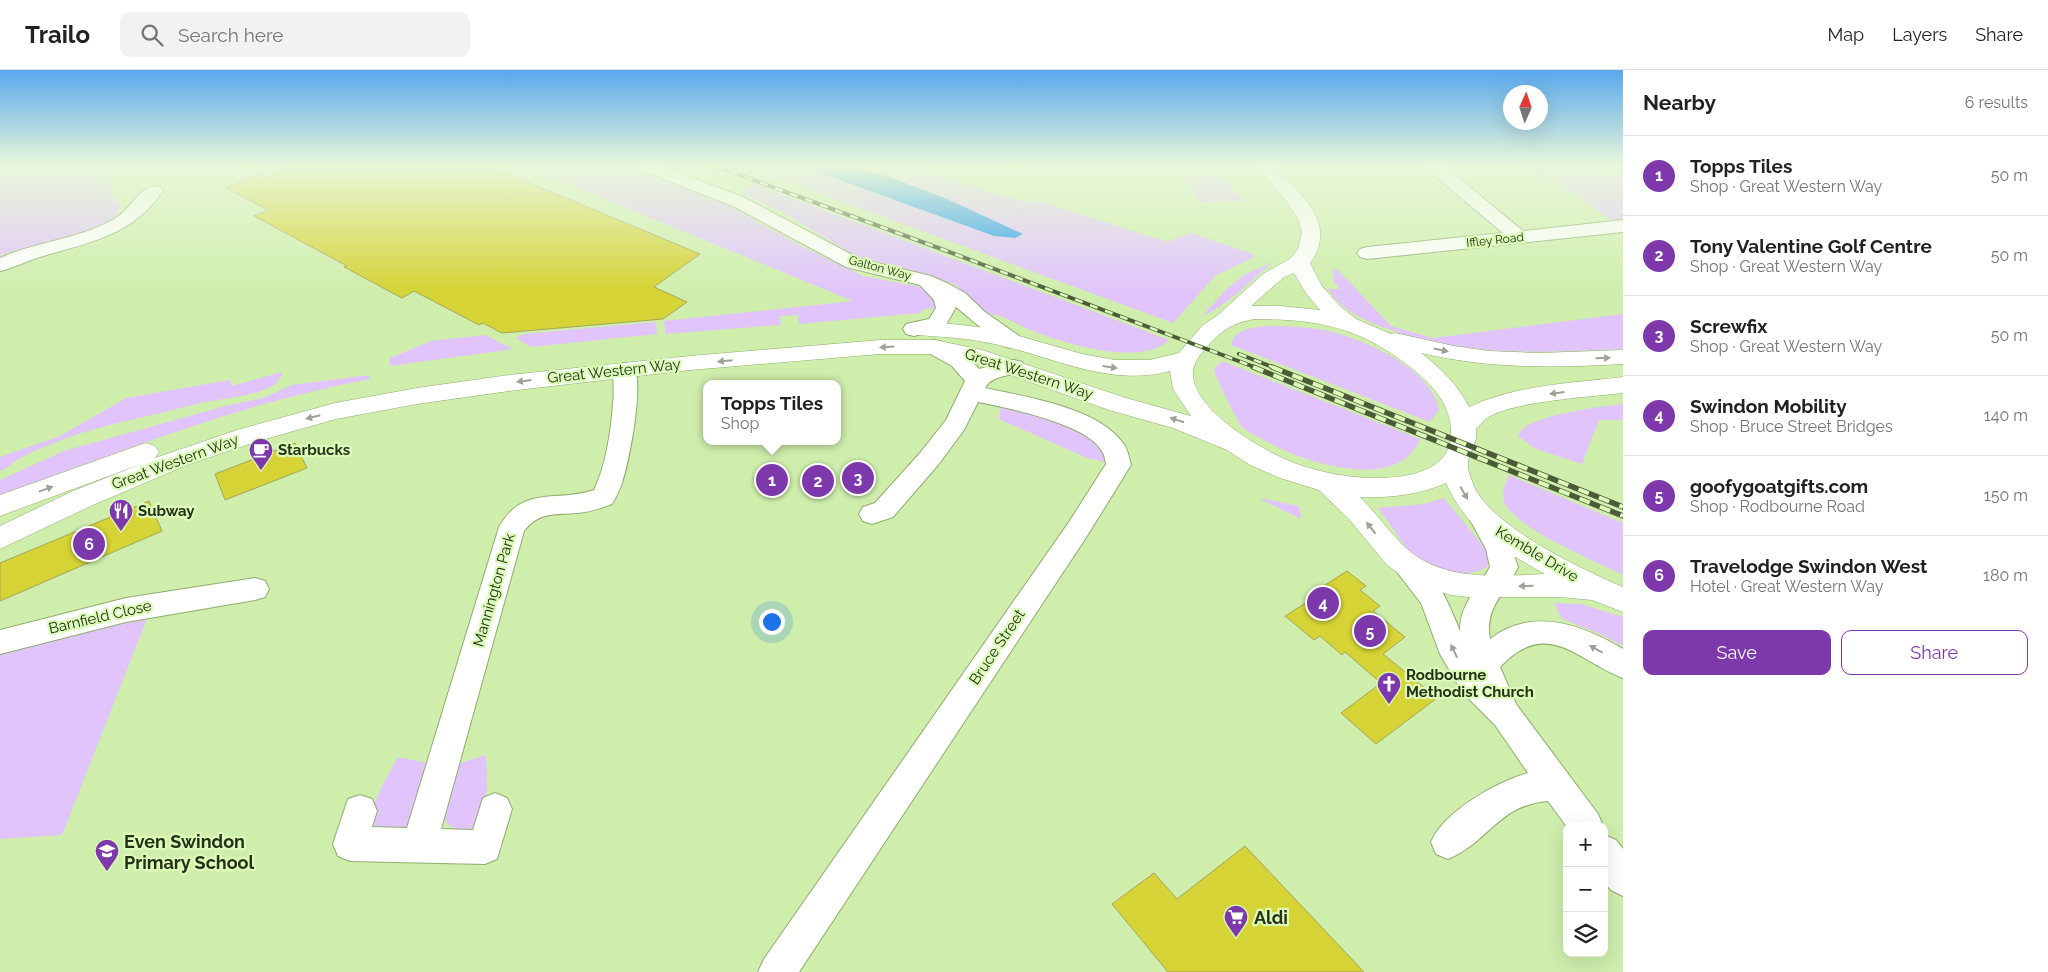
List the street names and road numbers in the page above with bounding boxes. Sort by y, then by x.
street label: Iffley Road [1466,230,1524,250]
street label: Galton Way [847,253,913,283]
street label: Great Western Way [963,345,1095,403]
street label: Great Western Way [547,355,681,387]
street label: Great Western Way [109,431,241,493]
street label: Kemble Drive [1492,522,1582,586]
street label: Mannington Park [469,531,519,649]
street label: Barnfield Close [47,596,153,638]
street label: Bruce Street [965,606,1029,688]

